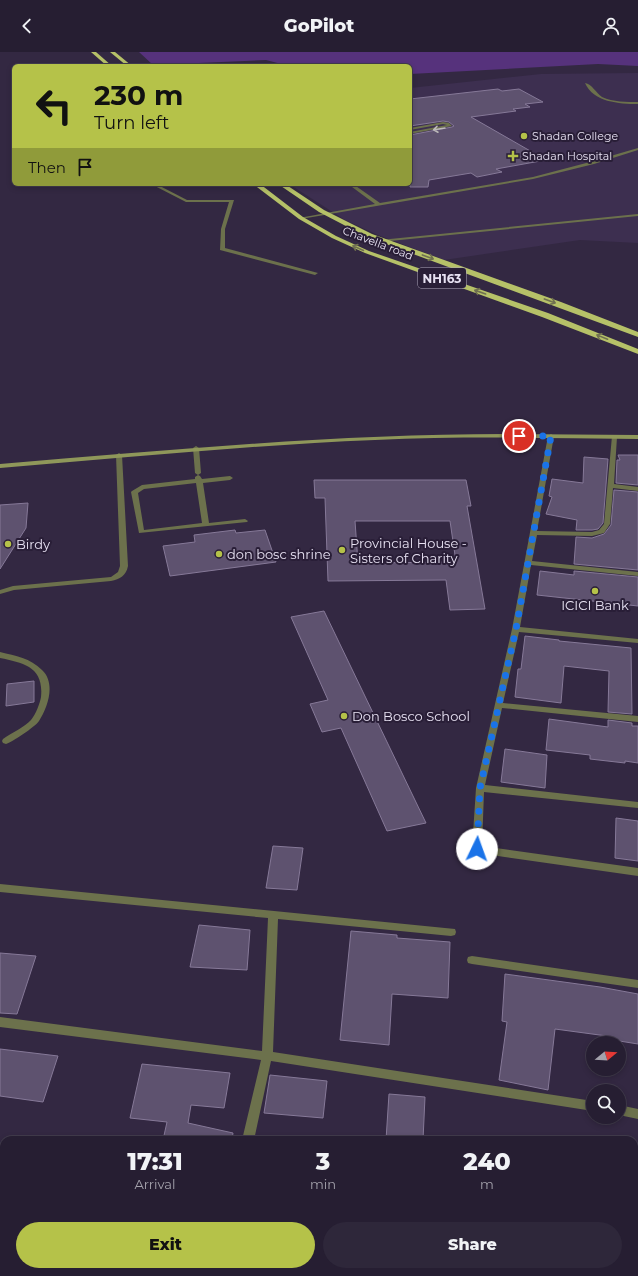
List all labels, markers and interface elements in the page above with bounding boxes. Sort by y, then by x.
icon: back [16,15,38,37]
text: GoPilot [284,15,354,37]
icon: person [600,15,622,37]
text: 230 m [94,78,183,112]
icon: left [28,80,80,132]
text: Turn left [94,112,169,134]
one-way arrow [433,125,446,133]
place label: Shadan College [532,129,618,143]
marker: Shadan College [519,131,529,141]
place label: Shadan Hospital [522,149,612,163]
marker: Shadan Hospital [507,150,519,162]
icon: arrive [74,156,96,178]
text: Then [28,158,66,177]
street label: Chavella road [341,223,415,263]
one-way arrow [352,244,364,251]
one-way arrow [421,253,433,261]
road number: NH163 [418,268,466,288]
one-way arrow [475,287,487,295]
one-way arrow [543,298,556,305]
one-way arrow [596,333,608,341]
pin [502,419,536,453]
icon: arrive [508,425,530,447]
place label: Provincial House - Sisters of Charity [350,535,467,566]
place label: Birdy [16,536,51,552]
marker: Birdy [3,539,13,549]
marker: Provincial House - Sisters of Charity [337,545,347,555]
place label: don bosc shrine [227,546,331,562]
marker: don bosc shrine [214,549,224,559]
marker: ICICI Bank [590,586,600,596]
place label: ICICI Bank [561,597,629,613]
place label: Don Bosco School [352,708,470,724]
marker: Don Bosco School [339,711,349,721]
position arrow [456,828,498,870]
north arrow [586,1036,626,1076]
map controls [586,1036,626,1124]
button: search [586,1084,626,1124]
text: 17:31 [127,1147,183,1176]
text: 3 [316,1147,330,1176]
text: 240 [463,1147,511,1176]
text: Arrival [134,1176,175,1192]
text: min [310,1176,336,1192]
text: m [480,1176,494,1192]
button: Exit [16,1222,315,1268]
button: Share [323,1222,622,1268]

